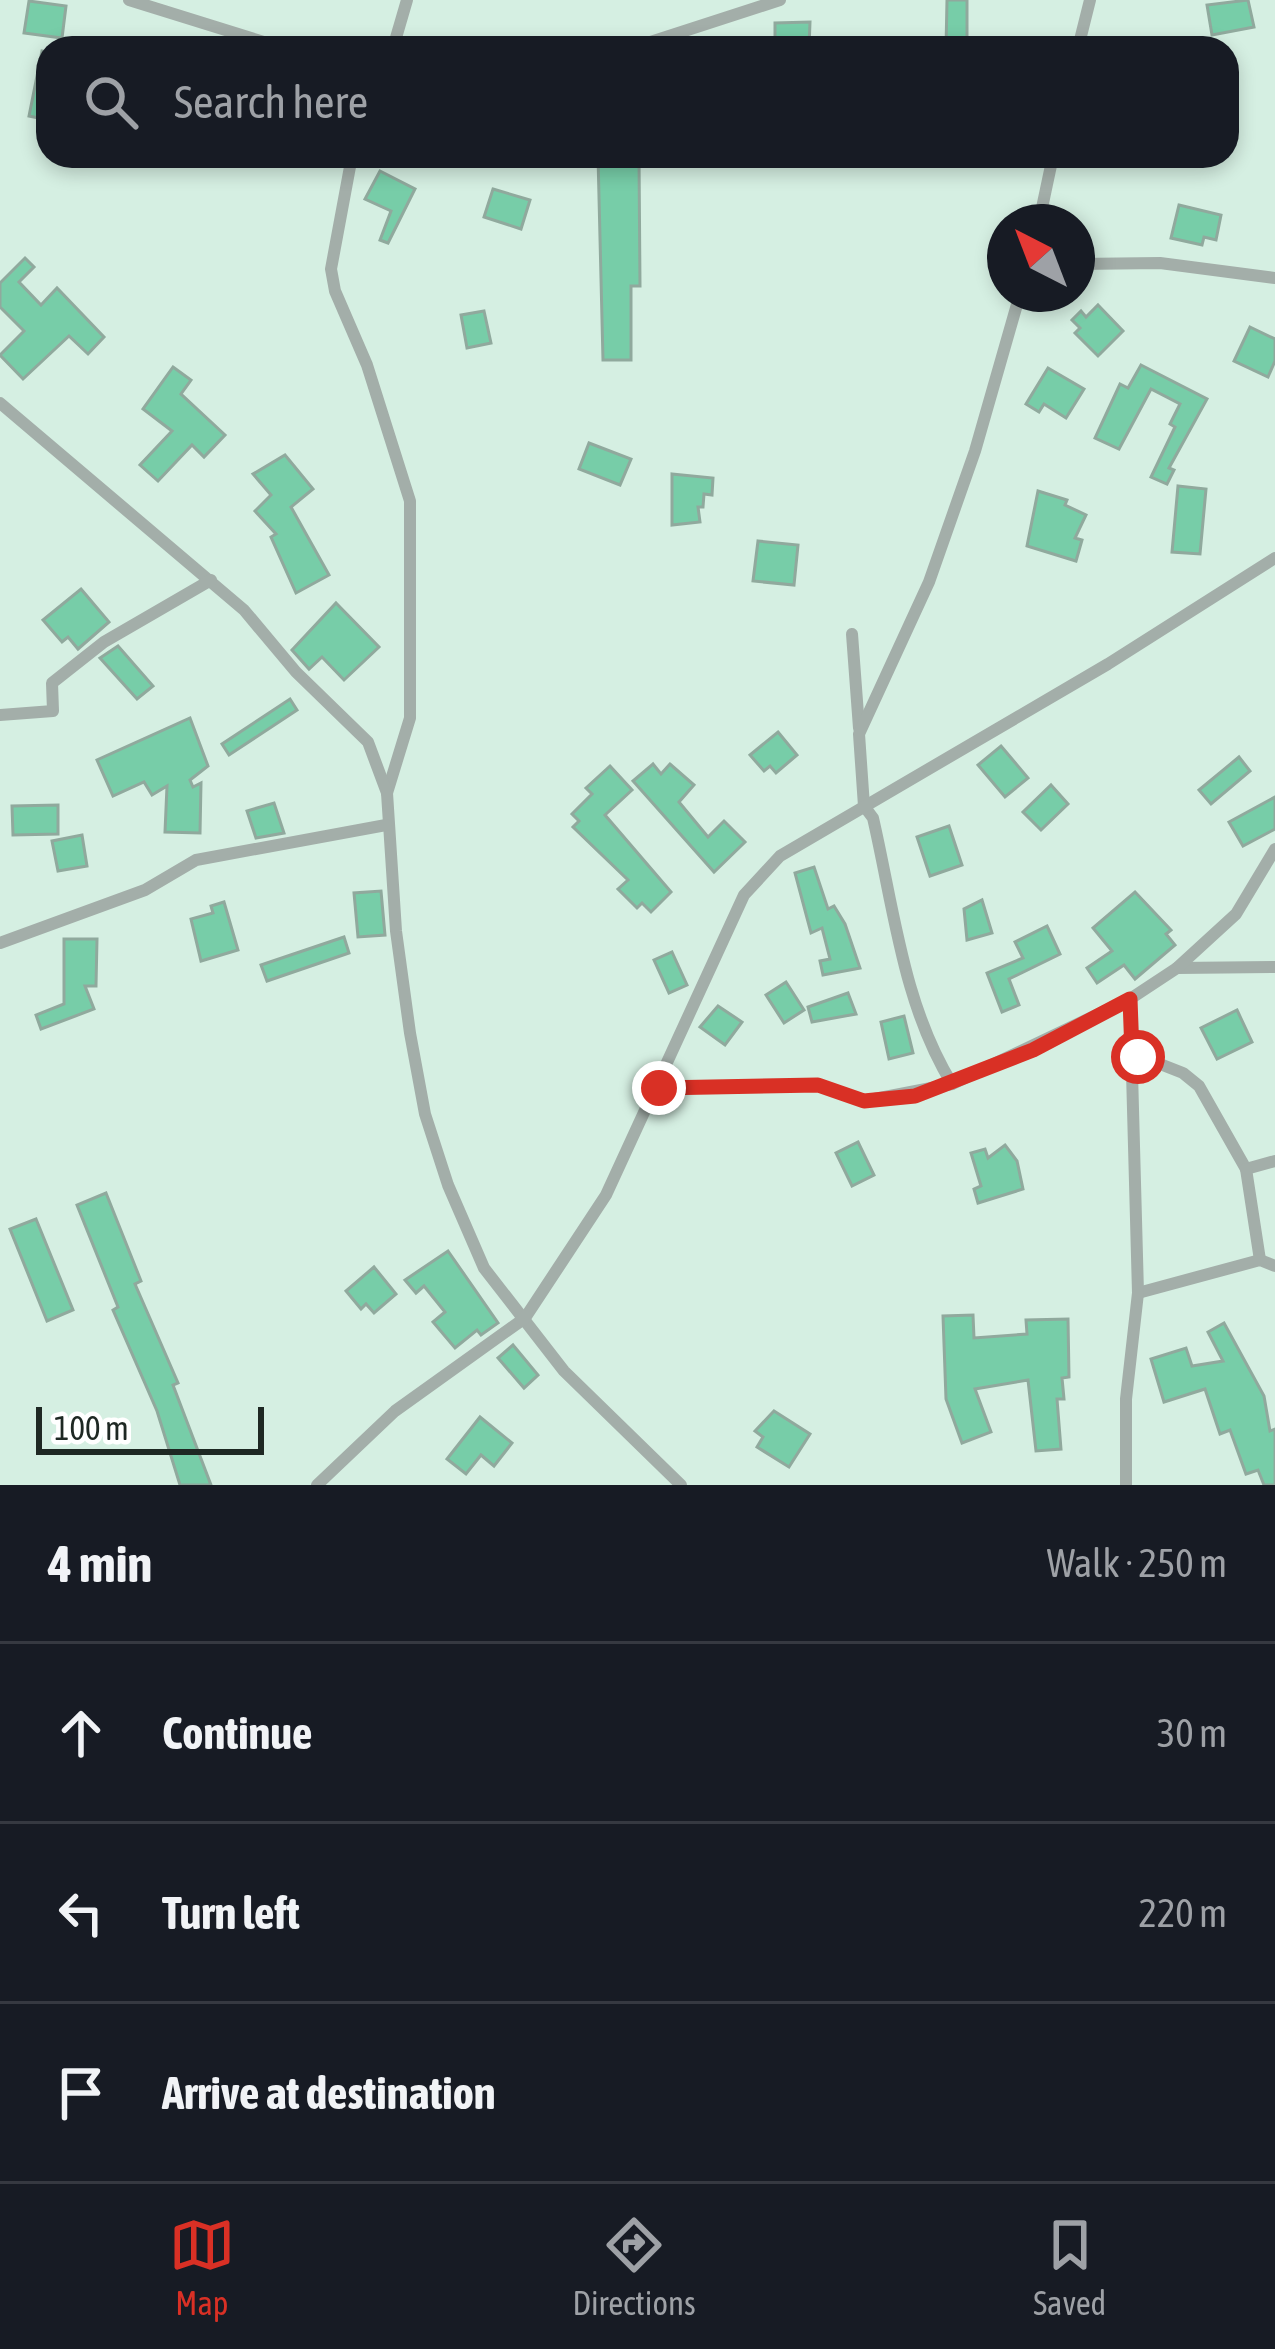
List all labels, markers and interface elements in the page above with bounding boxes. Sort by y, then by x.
search box [36,36,1239,168]
icon: search [78,69,144,135]
text: Search here [174,76,368,128]
north arrow [987,204,1095,312]
route start [1111,1030,1165,1084]
route end [632,1061,686,1115]
scale bar [36,1401,264,1454]
text: 100 m [54,1409,129,1447]
text: 4 min [48,1534,152,1593]
text: Walk · 250 m [1047,1541,1227,1585]
icon: ahead [48,1700,114,1766]
text: Continue [162,1707,313,1759]
text: 30 m [1157,1711,1227,1755]
icon: left [48,1880,114,1946]
text: Turn left [162,1887,300,1939]
text: 220 m [1139,1891,1227,1935]
icon: arrive [48,2060,114,2126]
text: Arrive at destination [162,2067,496,2119]
tab: Map [169,2212,235,2322]
tab: Directions [572,2212,696,2322]
tab: Saved [1033,2212,1106,2322]

